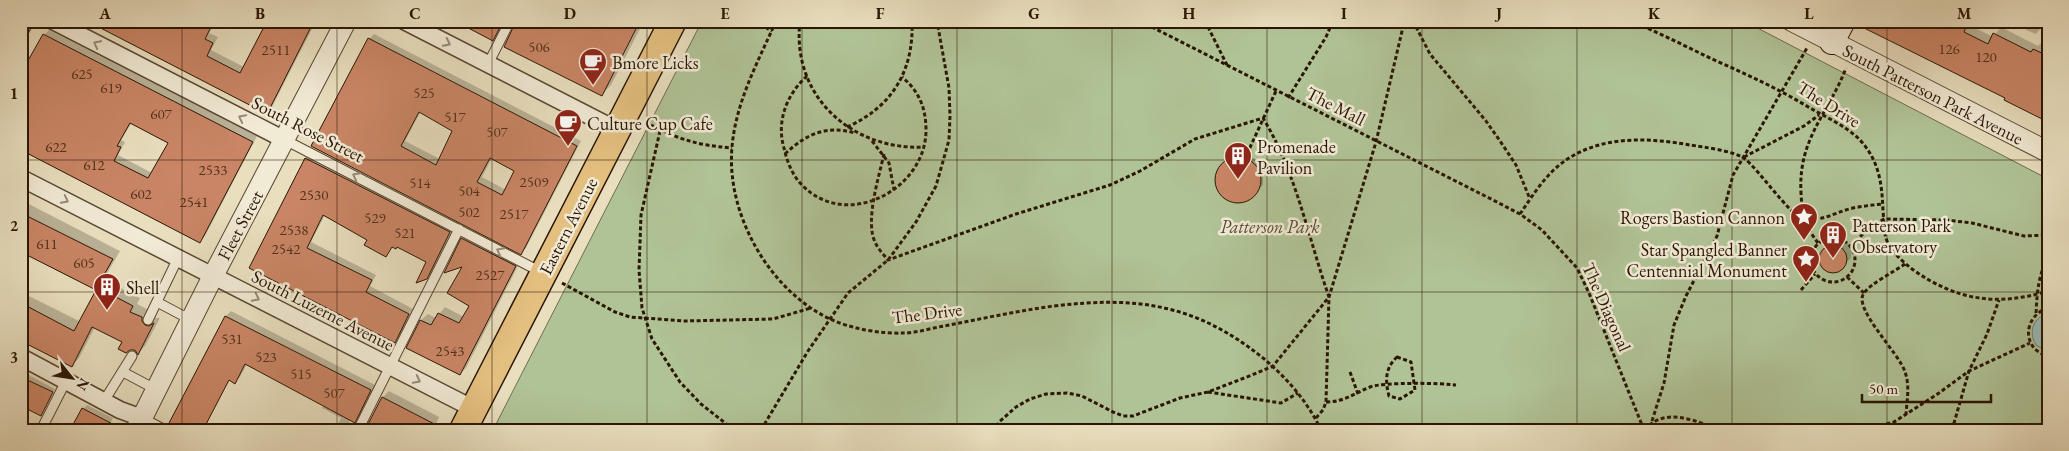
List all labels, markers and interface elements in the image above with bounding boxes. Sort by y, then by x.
text: A [98,3,111,24]
text: B [255,3,265,24]
text: C [409,3,421,24]
text: D [564,3,576,24]
text: E [720,3,730,24]
text: F [876,3,885,24]
text: G [1028,3,1040,24]
text: H [1183,3,1196,24]
text: I [1341,3,1347,24]
text: J [1494,3,1502,24]
text: K [1648,3,1661,24]
text: L [1804,3,1814,24]
text: M [1957,3,1972,24]
one-way arrow [442,37,451,47]
house number: 506 [528,37,550,56]
street label: South Patterson Park Avenue [1839,38,2027,150]
house number: 126 [1938,39,1960,58]
one-way arrow [94,40,103,50]
house number: 2511 [262,40,290,59]
cafe icon: Bmore Licks [578,47,608,86]
house number: 120 [1975,47,1997,66]
place label: Bmore Licks [612,51,699,74]
house number: 625 [71,64,93,83]
street label: The Drive [1793,76,1865,132]
house number: 619 [100,78,122,97]
street label: The Mall [1302,81,1370,131]
text: 1 [10,83,18,104]
house number: 525 [413,83,435,102]
street label: South Rose Street [248,91,368,167]
house number: 607 [150,104,173,123]
house number: 517 [444,107,467,126]
cafe icon: Culture Cup Cafe [553,108,583,147]
place label: Culture Cup Cafe [587,112,713,135]
one-way arrow [238,114,247,124]
house number: 507 [486,122,509,141]
place label: Promenade Pavilion [1257,135,1336,179]
house number: 622 [45,137,68,156]
building icon: Promenade Pavilion [1223,141,1253,180]
house number: 612 [83,155,106,174]
house number: 2533 [199,160,227,179]
one-way arrow [352,172,361,182]
house number: 2509 [520,172,548,191]
house number: 514 [409,173,432,192]
street label: Eastern Avenue [534,173,602,279]
house number: 504 [458,181,481,200]
house number: 602 [130,184,153,203]
house number: 2530 [300,185,328,204]
street label: Fleet Street [212,186,268,264]
house number: 2541 [180,192,208,211]
one-way arrow [59,194,68,204]
house number: 502 [458,202,481,221]
place icon: Rogers Bastion Cannon [1789,202,1819,241]
house number: 2517 [500,204,529,223]
place label: Rogers Bastion Cannon [1620,206,1785,229]
house number: 529 [364,208,386,227]
place label: Patterson Park Observatory [1852,214,1952,258]
text: 2 [10,215,19,236]
park label: Patterson Park [1220,215,1320,238]
house number: 2538 [280,220,308,239]
building icon: Patterson Park Observatory [1818,220,1848,259]
house number: 521 [394,223,416,242]
house number: 611 [36,234,58,253]
place label: Star Spangled Banner Centennial Monument [1627,238,1787,282]
house number: 2542 [272,239,301,258]
place icon: Star Spangled Banner Centennial Monument [1791,244,1821,283]
one-way arrow [497,247,506,257]
house number: 605 [73,253,95,272]
street label: The Diagonal [1577,259,1637,355]
street label: South Luzerne Avenue [248,264,398,356]
house number: 2527 [476,265,505,284]
building icon: Shell [92,272,122,311]
place label: Shell [126,276,159,299]
one-way arrow [251,292,260,302]
street label: The Drive [891,297,963,329]
house number: 531 [221,329,243,348]
house number: 2543 [436,341,464,360]
text: 3 [10,347,18,368]
house number: 523 [255,347,277,366]
north arrow [48,354,98,404]
house number: 515 [290,364,312,383]
scale bar [1862,371,1990,403]
one-way arrow [411,374,420,384]
text: N [72,375,94,394]
text: 50 m [1869,379,1898,398]
house number: 507 [323,383,346,402]

